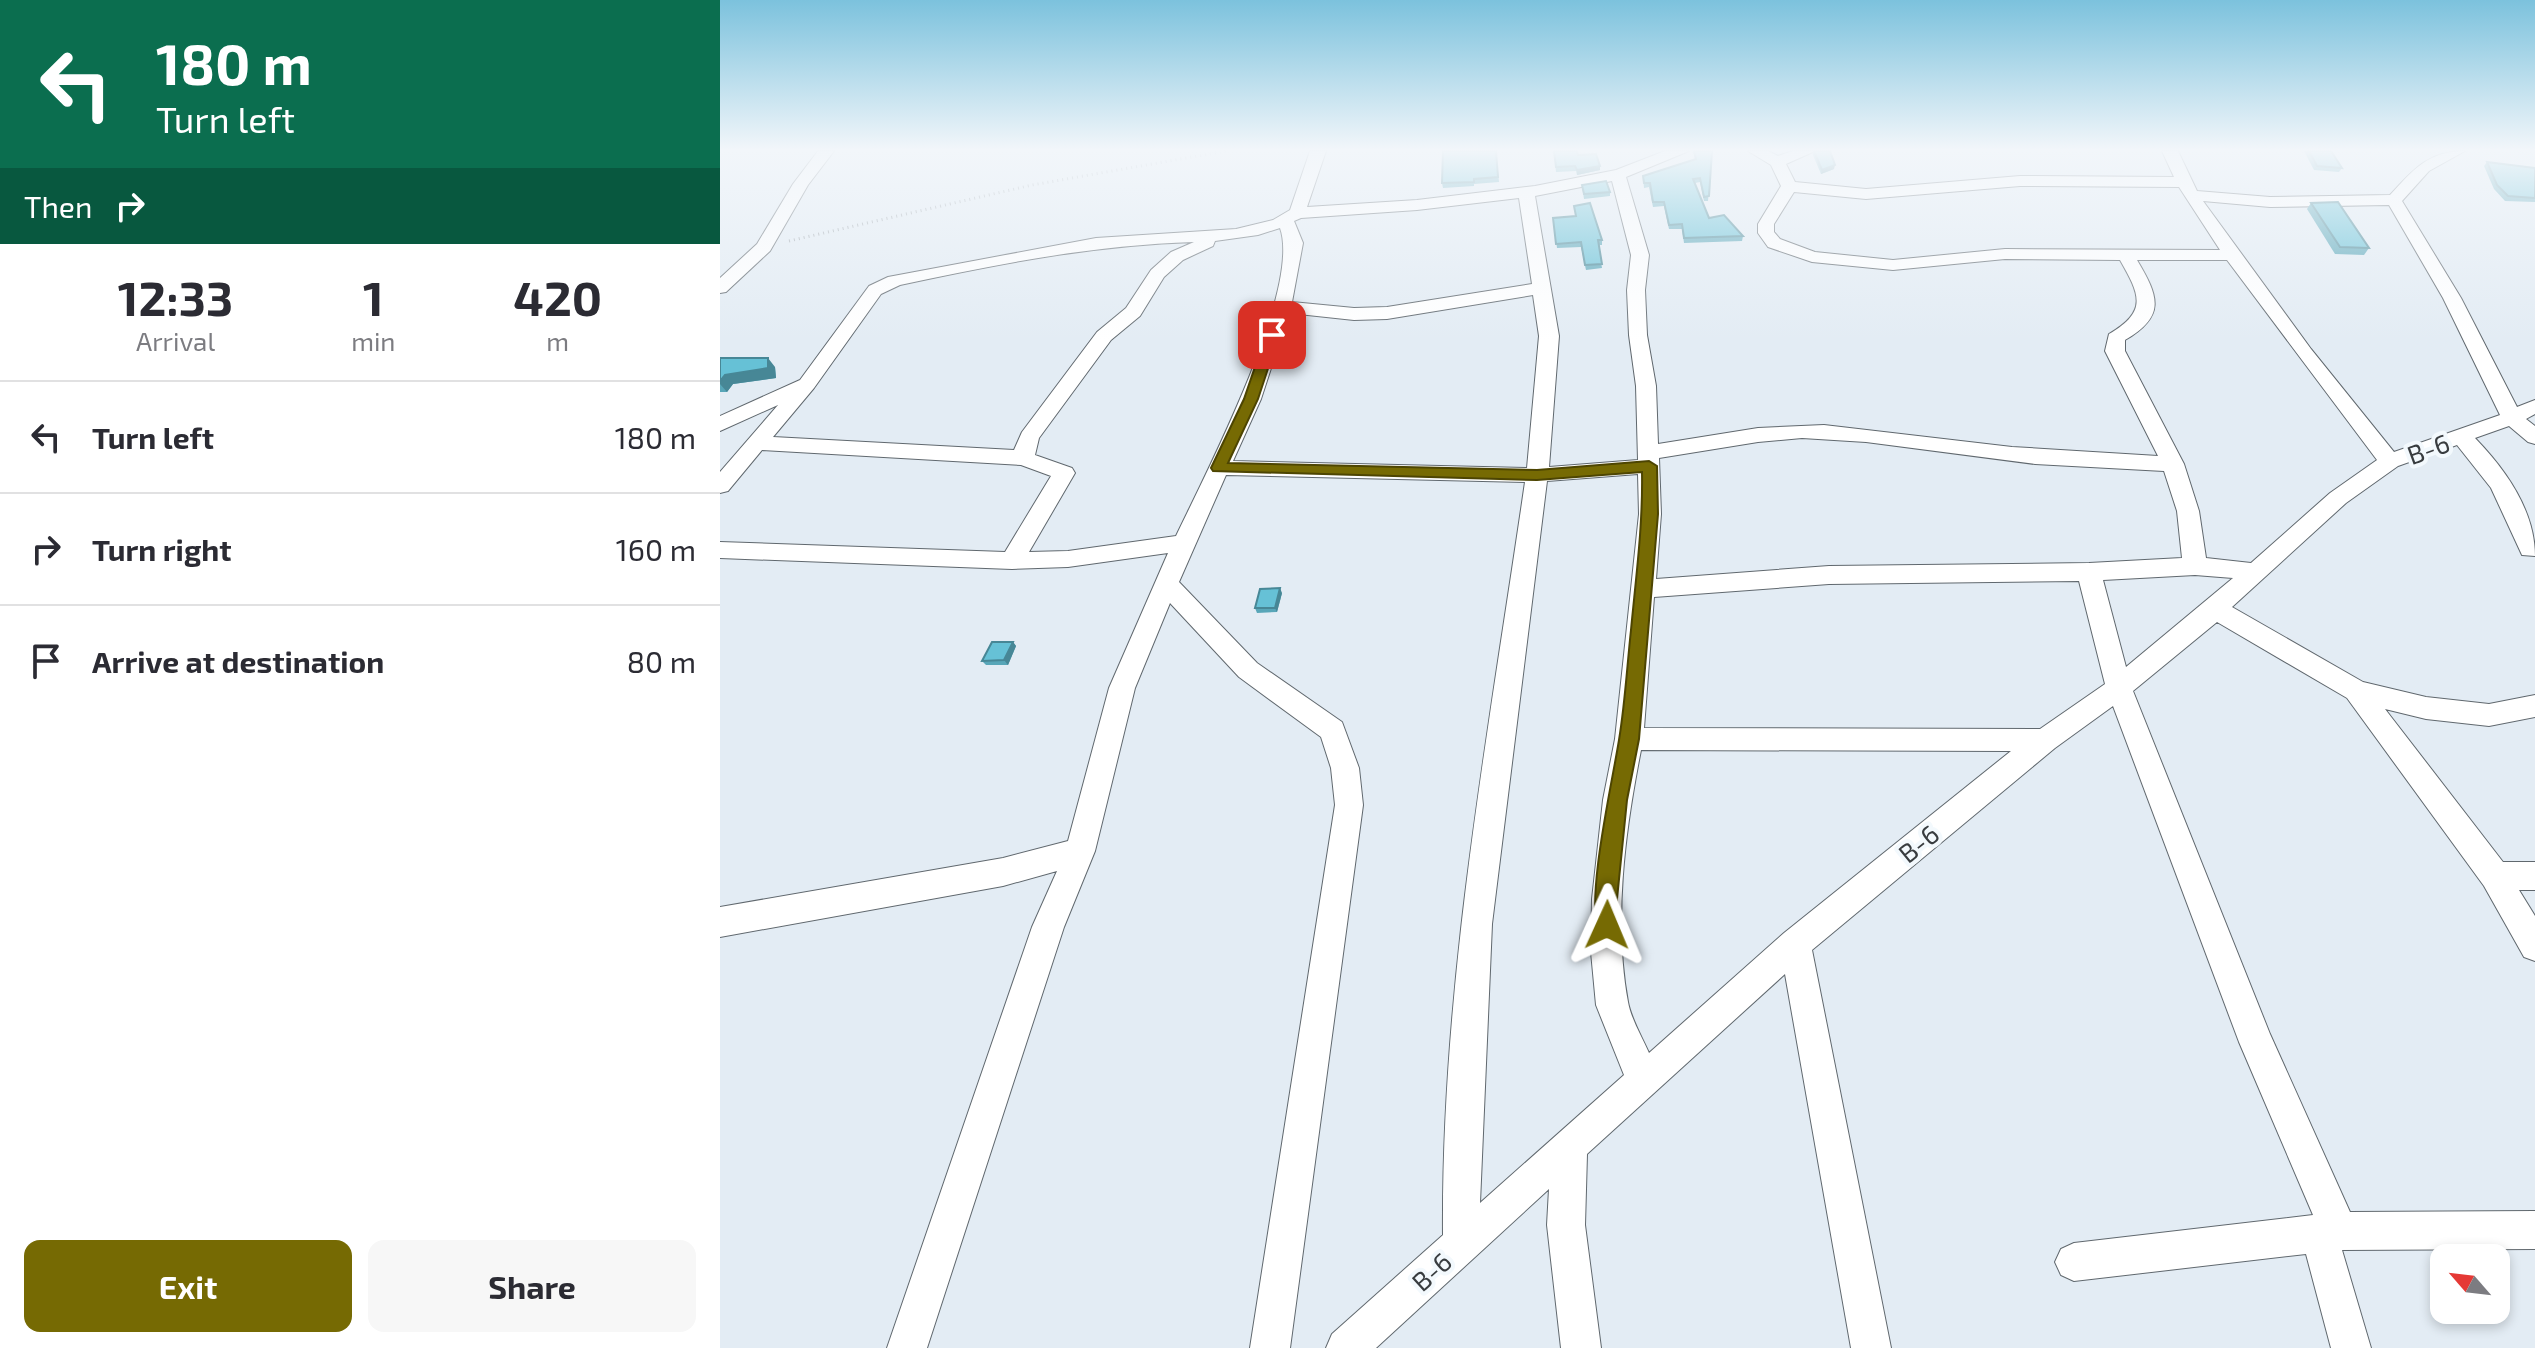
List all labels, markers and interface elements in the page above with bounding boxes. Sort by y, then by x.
text: 180 m [156,29,312,96]
icon: left [24,32,128,136]
text: Turn left [156,97,295,140]
icon: right [108,184,152,228]
text: Then [24,188,92,224]
text: 12:33 [118,268,233,326]
text: 1 [363,268,384,326]
text: 420 [513,268,602,326]
pin [1238,301,1306,369]
icon: arrive [1250,313,1294,357]
text: Arrival [136,325,215,356]
text: min [351,325,395,356]
text: m [546,325,569,356]
icon: left [24,415,68,459]
text: Turn left [92,419,214,455]
text: 180 m [615,419,696,455]
street label: B-6 [2403,426,2453,470]
icon: right [24,527,68,571]
text: Turn right [92,531,232,567]
text: 160 m [616,531,696,567]
icon: arrive [24,639,68,683]
text: Arrive at destination [92,643,384,679]
text: 80 m [627,643,696,679]
street label: B-6 [1892,818,1944,868]
position arrow [1565,883,1649,967]
button: Exit [24,1240,352,1332]
button: Share [368,1240,696,1332]
north arrow [2430,1244,2510,1324]
map controls [2430,1244,2510,1324]
street label: B-6 [1405,1245,1457,1297]

